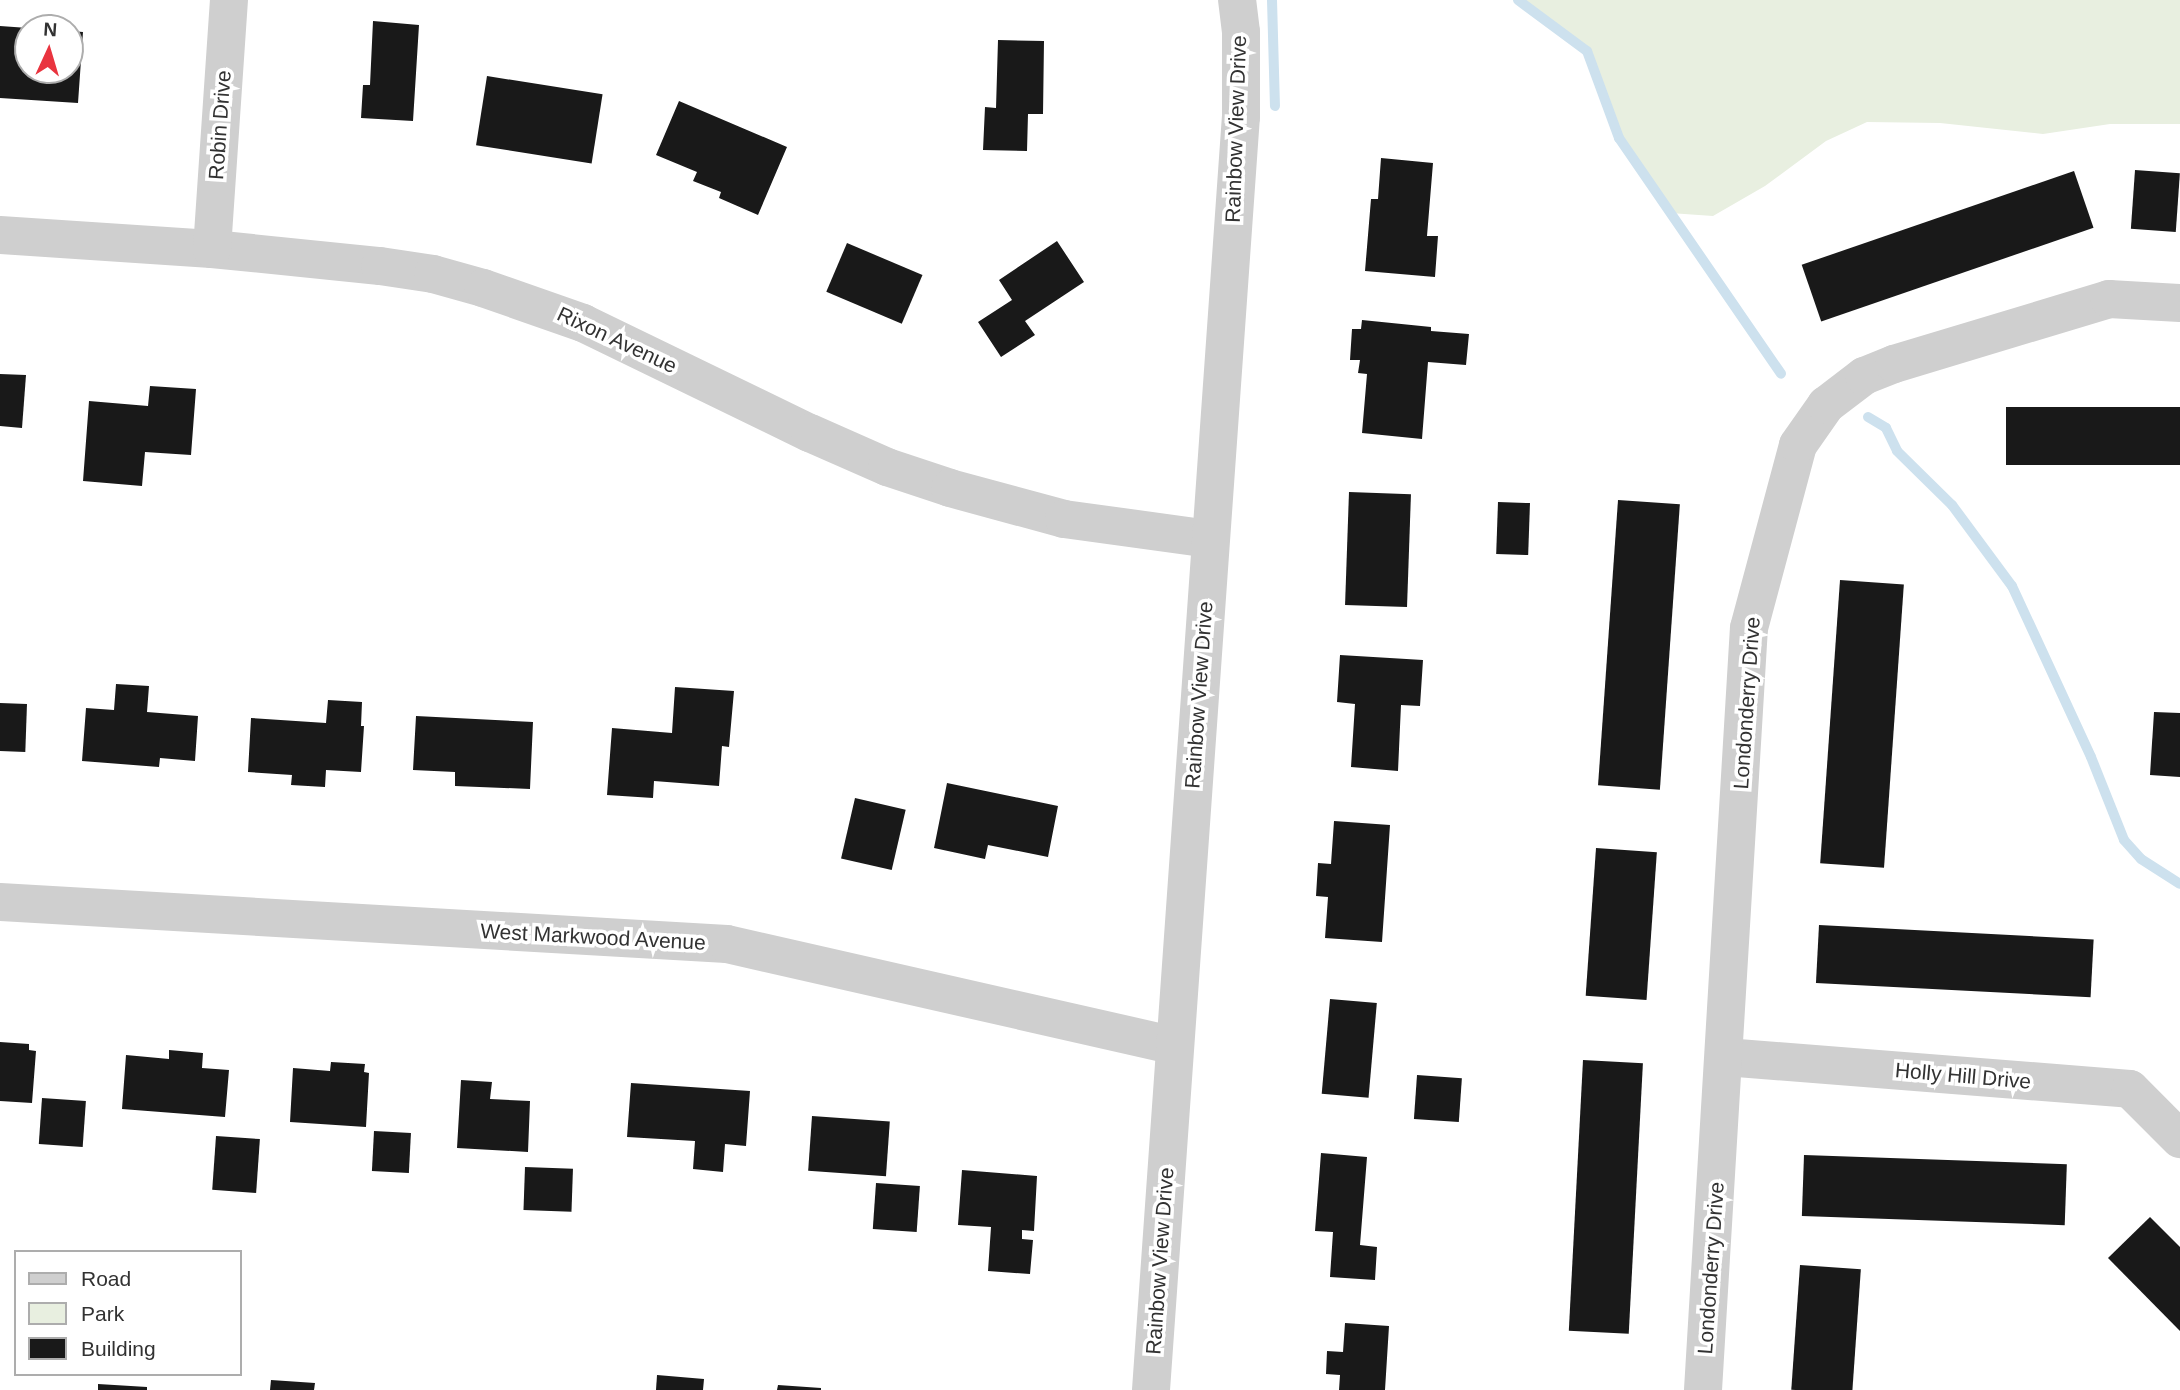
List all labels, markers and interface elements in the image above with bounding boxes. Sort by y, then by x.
north arrow [14,14,84,84]
text: N [43,19,58,41]
street label: Rainbow View Drive [1220,35,1252,223]
street label: Robin Drive [204,69,236,181]
street label: Rixon Avenue [553,301,681,379]
street label: Rainbow View Drive [1180,601,1218,789]
street label: Londonderry Drive [1728,616,1766,790]
street label: West Markwood Avenue [479,918,707,956]
street label: Holly Hill Drive [1894,1057,2032,1095]
street label: Rainbow View Drive [1141,1167,1179,1355]
street label: Londonderry Drive [1692,1181,1730,1355]
legend [14,1250,242,1376]
text: Road [81,1267,131,1290]
text: Park [81,1302,124,1325]
text: Building [81,1337,156,1360]

